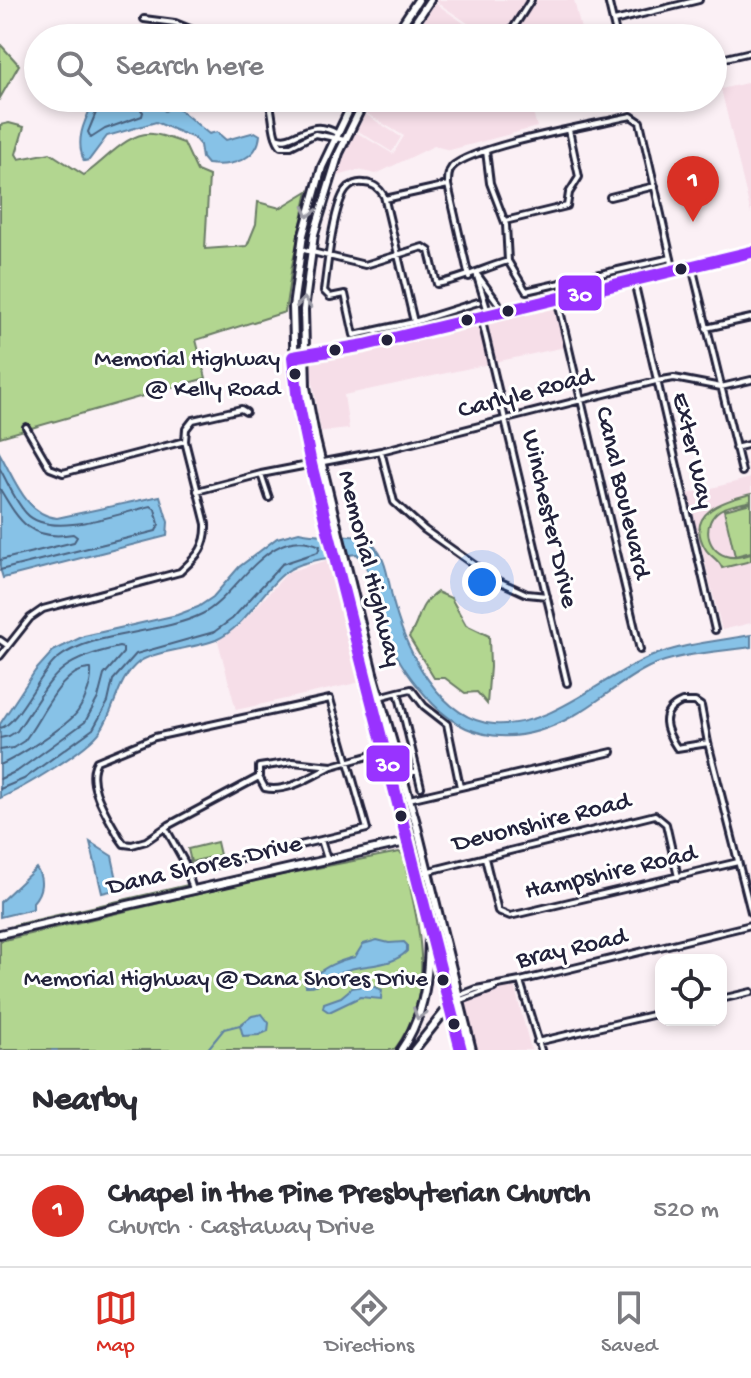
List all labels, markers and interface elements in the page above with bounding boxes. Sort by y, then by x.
search box [24,24,727,112]
icon: search [52,46,96,90]
text: Search here [116,51,264,86]
pin: 1 [667,156,719,222]
one-way arrow [301,204,318,218]
unlabelled marker [673,261,689,277]
line badge: 30 [557,274,603,312]
text: 30 [567,284,592,310]
one-way arrow [296,296,313,309]
unlabelled marker [500,303,516,319]
unlabelled marker [459,312,475,328]
unlabelled marker [379,332,395,348]
unlabelled marker [327,342,343,358]
place label: Memorial Highway @ Kelly Road [94,346,282,405]
street label: Carlyle Road [455,362,599,428]
marker: Memorial Highway @ Kelly Road [287,366,303,382]
street label: Exter Way [663,390,719,512]
street label: Canal Boulevard [586,404,656,584]
street label: Winchester Drive [512,427,584,612]
street label: Memorial Highway [329,468,407,671]
your location [462,562,502,602]
line badge: 30 [365,744,411,783]
text: 30 [375,754,400,780]
street label: Devonshire Road [448,786,636,862]
unlabelled marker [393,808,409,824]
street label: Dana Shores Drive [103,829,306,905]
street label: Hampshire Road [522,839,702,909]
street label: Bray Road [513,922,632,978]
map controls [655,954,727,1026]
button: locate [655,954,727,1026]
place label: Memorial Highway @ Dana Shores Drive [24,966,429,995]
marker: Memorial Highway @ Dana Shores Drive [435,972,451,988]
one-way arrow [412,1006,428,1020]
unlabelled marker [446,1016,462,1032]
text: Nearby [32,1082,137,1122]
text: Chapel in the Pine Presbyterian Church [108,1178,590,1213]
text: 1 [53,1196,63,1227]
text: 520 m [653,1196,719,1227]
text: Church · Castaway Drive [108,1213,374,1244]
tab: Map [94,1286,138,1360]
tab: Directions [325,1286,414,1360]
tab: Saved [601,1286,657,1360]

